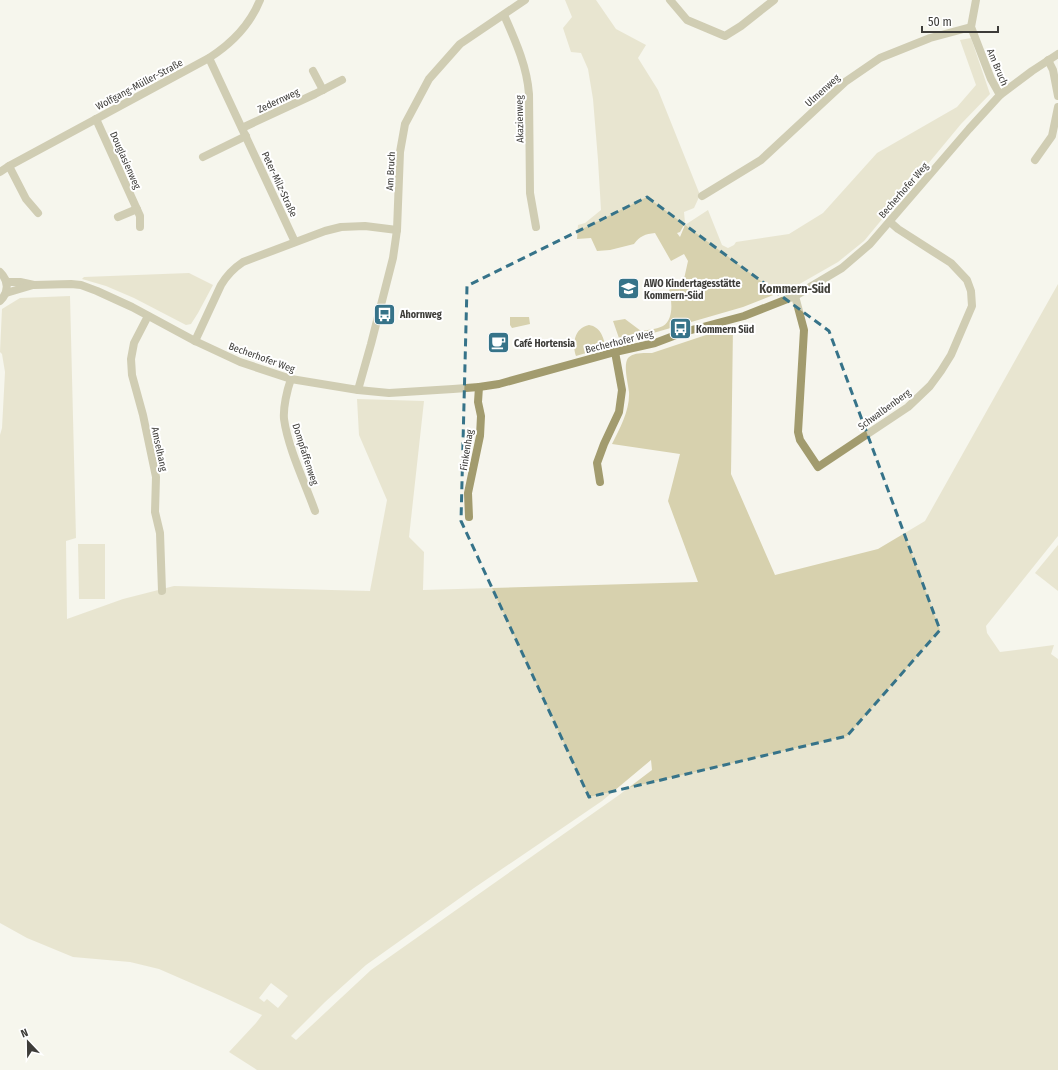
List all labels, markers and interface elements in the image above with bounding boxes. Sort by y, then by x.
scale bar [922,8,998,34]
text: 50 m [928,15,952,29]
street label: Am Bruch [984,47,1010,88]
street label: Wolfgang-Müller-Straße [94,57,185,113]
street label: Ulmenweg [803,72,843,109]
street label: Zedernweg [256,86,301,116]
street label: Akazienweg [514,95,526,143]
street label: Douglasienweg [107,130,143,191]
street label: Peter-Milz-Straße [259,150,299,219]
street label: Am Bruch [384,151,398,191]
street label: Becherhofer Weg [876,160,931,221]
school or university icon: AWO Kindertagesstätte Kommern-Süd [615,276,641,302]
place label: AWO Kindertagesstätte Kommern-Süd [643,278,740,302]
district label: Kommern-Süd [759,282,831,296]
bus stop icon: Ahornweg [372,301,398,327]
place label: Ahornweg [399,309,442,321]
bus stop icon: Kommern Süd [667,316,693,342]
place label: Kommern Süd [696,324,754,336]
street label: Becherhofer Weg [584,328,655,356]
cafe icon: Café Hortensia [486,330,512,356]
place label: Café Hortensia [514,337,575,350]
street label: Becherhofer Weg [227,340,297,376]
street label: Schwalbenberg [856,386,914,433]
street label: Dompfaffenweg [289,422,321,487]
street label: Amselhang [148,426,170,473]
street label: Finkenhag [458,428,476,472]
north arrow [8,1022,48,1062]
text: N [19,1026,30,1040]

